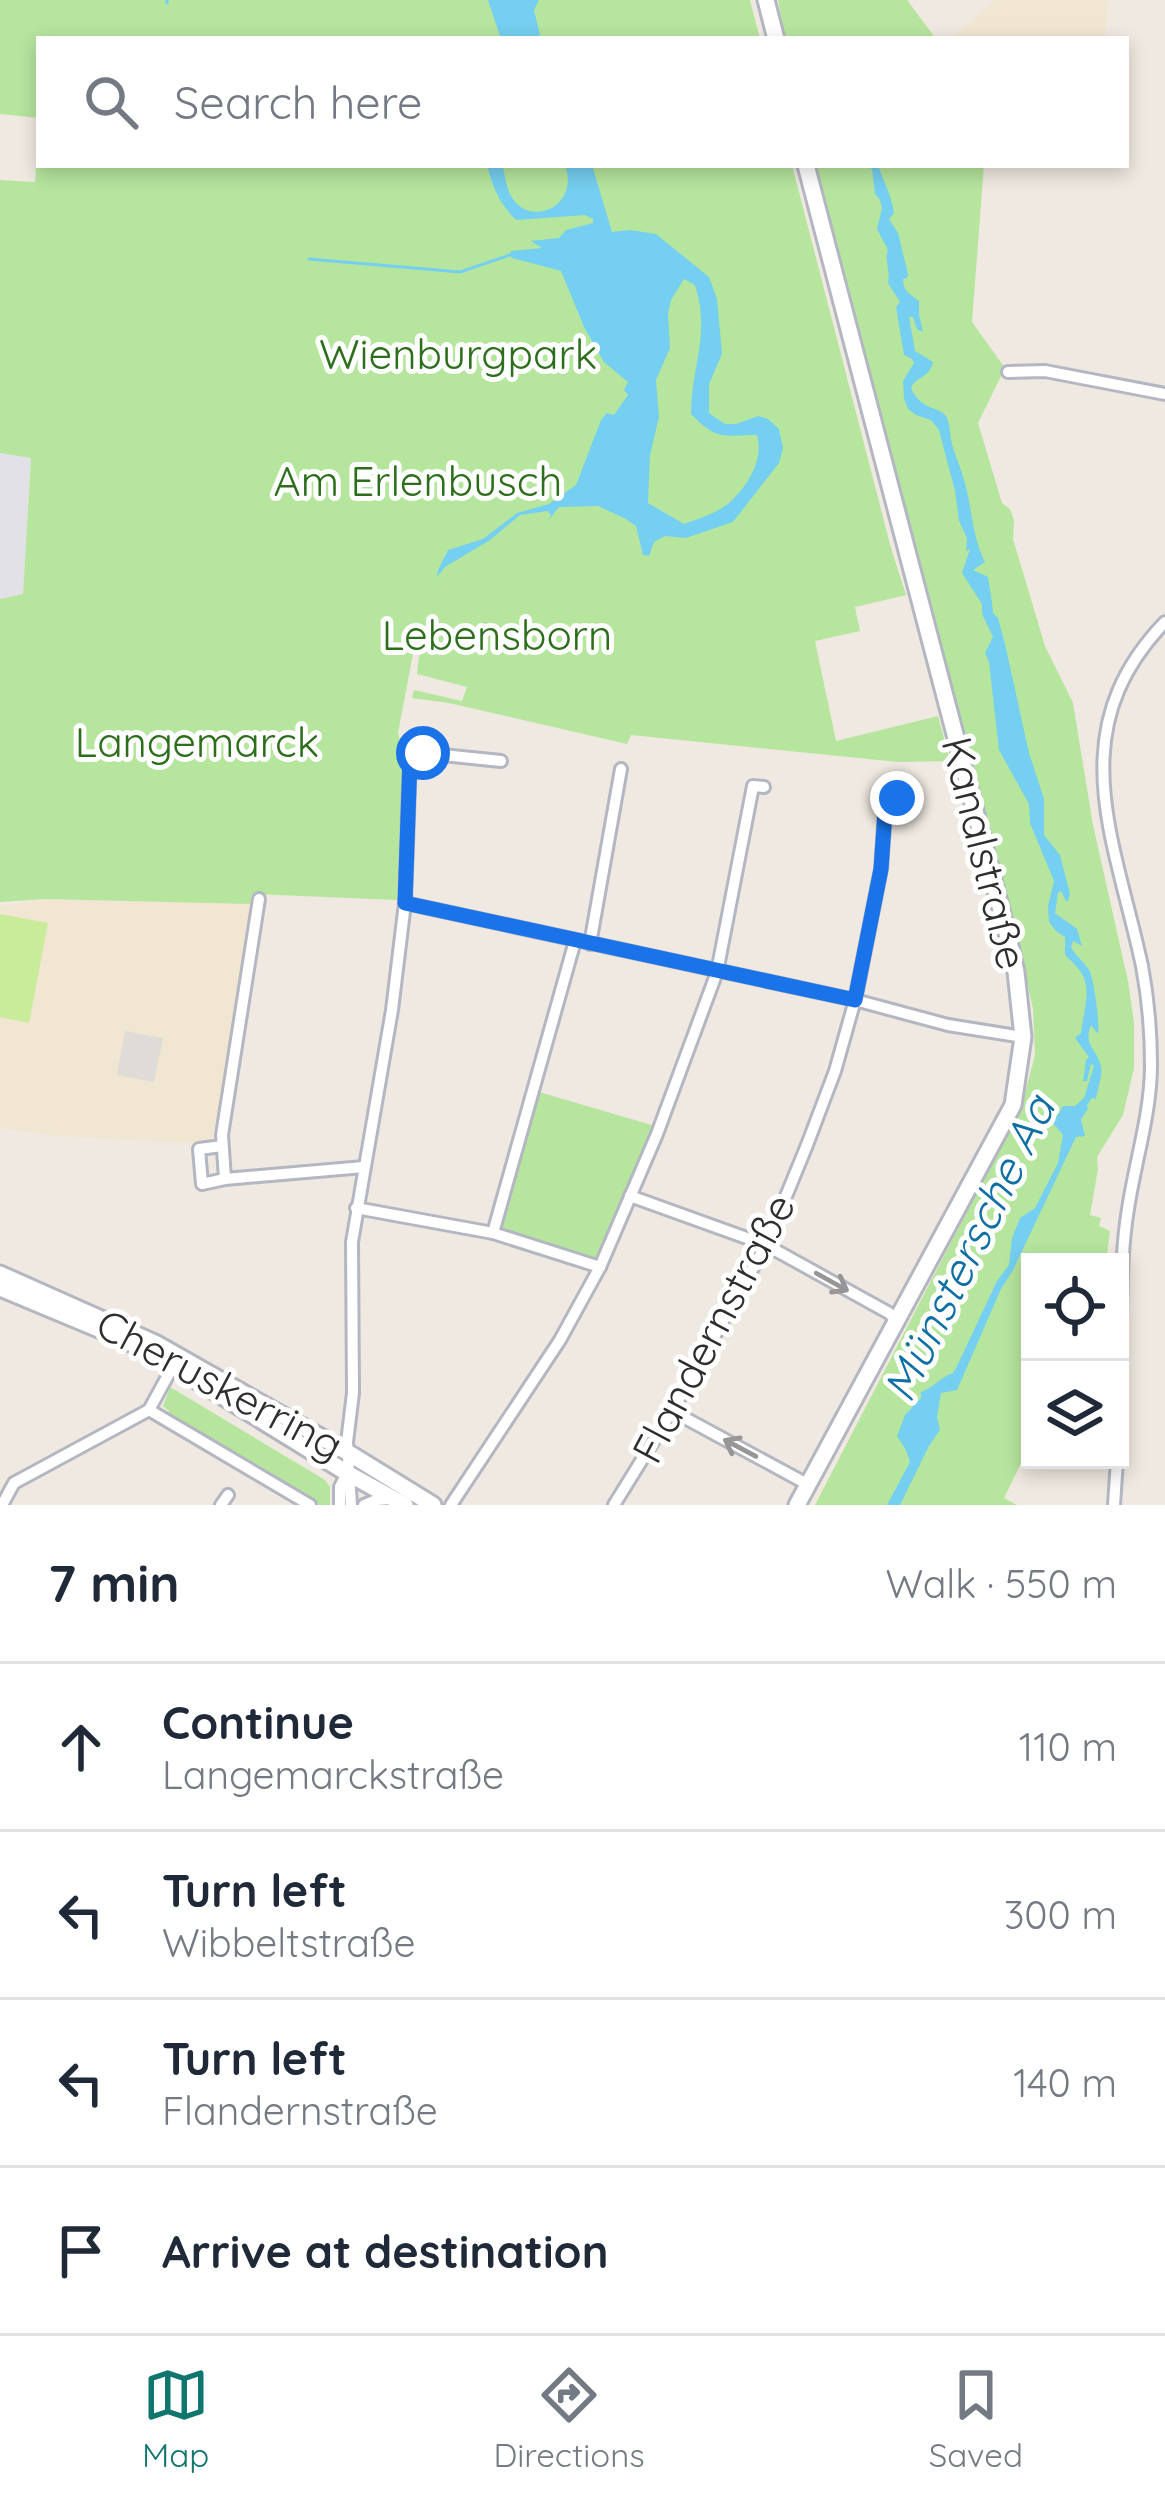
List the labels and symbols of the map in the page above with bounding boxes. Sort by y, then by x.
park label: Wienburgpark [319,327,597,380]
park label: Am Erlenbusch [274,454,562,507]
park label: Lebensborn [382,608,612,661]
park label: Langemarck [75,715,319,768]
route start [396,726,450,780]
street label: Kanalstraße [931,731,1039,975]
route end [870,771,924,825]
water label: Münstersche Aa [870,1084,1067,1410]
street label: Flandernstraße [620,1184,806,1472]
one-way arrow [814,1270,849,1294]
street label: Cheruskerring [88,1297,352,1471]
one-way arrow [723,1436,758,1459]

